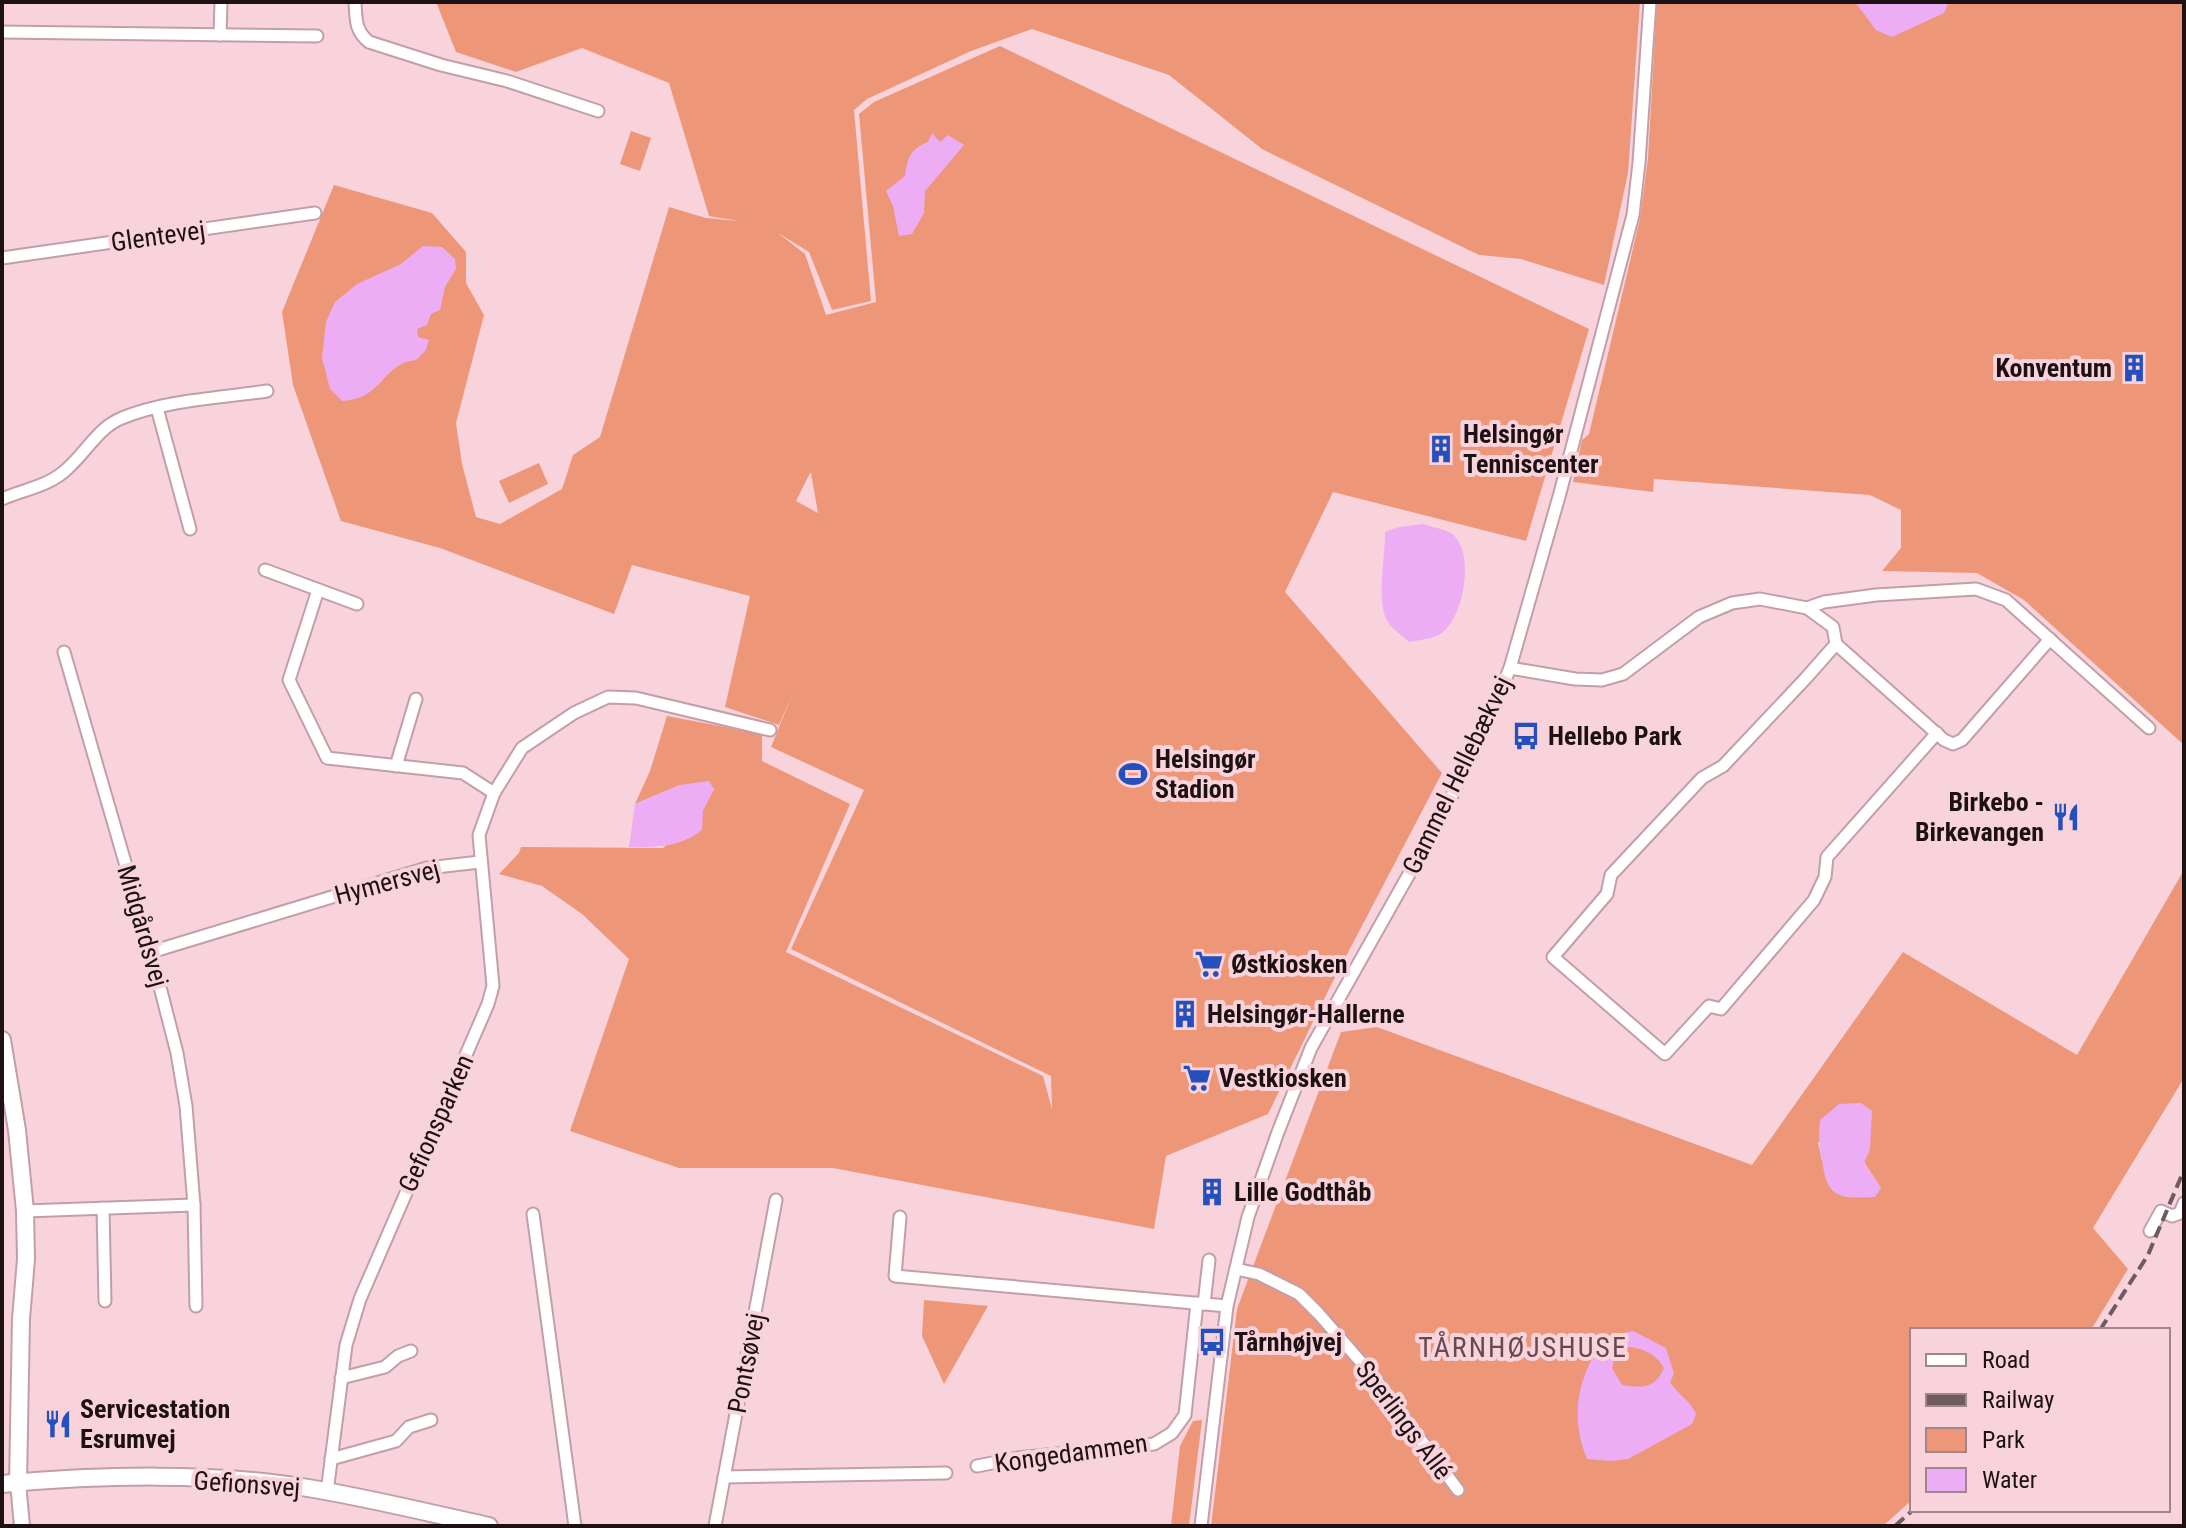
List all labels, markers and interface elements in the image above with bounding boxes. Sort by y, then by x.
street label: Glentevej [109,215,207,257]
place label: Konventum [1995,353,2112,383]
building icon: Konventum [2119,353,2149,383]
place label: Helsingør Tenniscenter [1463,419,1599,479]
building icon: Helsingør Tenniscenter [1426,434,1456,464]
street label: Gammel Hellebækvej [1396,671,1518,879]
bus stop icon: Hellebo Park [1511,721,1541,751]
place label: Hellebo Park [1548,721,1682,751]
place label: Helsingør Stadion [1155,744,1256,804]
sports icon: Helsingør Stadion [1118,759,1148,789]
place label: Birkebo - Birkevangen [1915,787,2044,847]
restaurant icon: Birkebo - Birkevangen [2051,802,2081,832]
street label: Hymersvej [331,854,443,910]
street label: Midgårdsvej [111,862,175,990]
supermarket icon: Østkiosken [1194,949,1224,979]
place label: Østkiosken [1231,949,1348,979]
building icon: Helsingør-Hallerne [1170,999,1200,1029]
place label: Helsingør-Hallerne [1207,999,1405,1029]
street label: Gefionsparken [392,1050,480,1196]
supermarket icon: Vestkiosken [1182,1063,1212,1093]
place label: Vestkiosken [1219,1063,1347,1093]
building icon: Lille Godthåb [1197,1177,1227,1207]
place label: Lille Godthåb [1234,1177,1372,1207]
street label: Pontsøvej [722,1310,770,1416]
bus stop icon: Tårnhøjvej [1197,1327,1227,1357]
place label: Tårnhøjvej [1234,1327,1342,1357]
legend [1910,1328,2170,1512]
district label: TÅRNHØJSHUSE [1418,1330,1628,1364]
text: Road [1982,1346,2030,1374]
street label: Sperlings Allé [1350,1355,1458,1485]
text: Railway [1982,1386,2054,1414]
place label: Servicestation Esrumvej [80,1394,230,1454]
restaurant icon: Servicestation Esrumvej [43,1409,73,1439]
text: Park [1982,1426,2025,1454]
street label: Kongedammen [993,1427,1149,1479]
street label: Gefionsvej [193,1465,301,1503]
text: Water [1982,1466,2037,1494]

